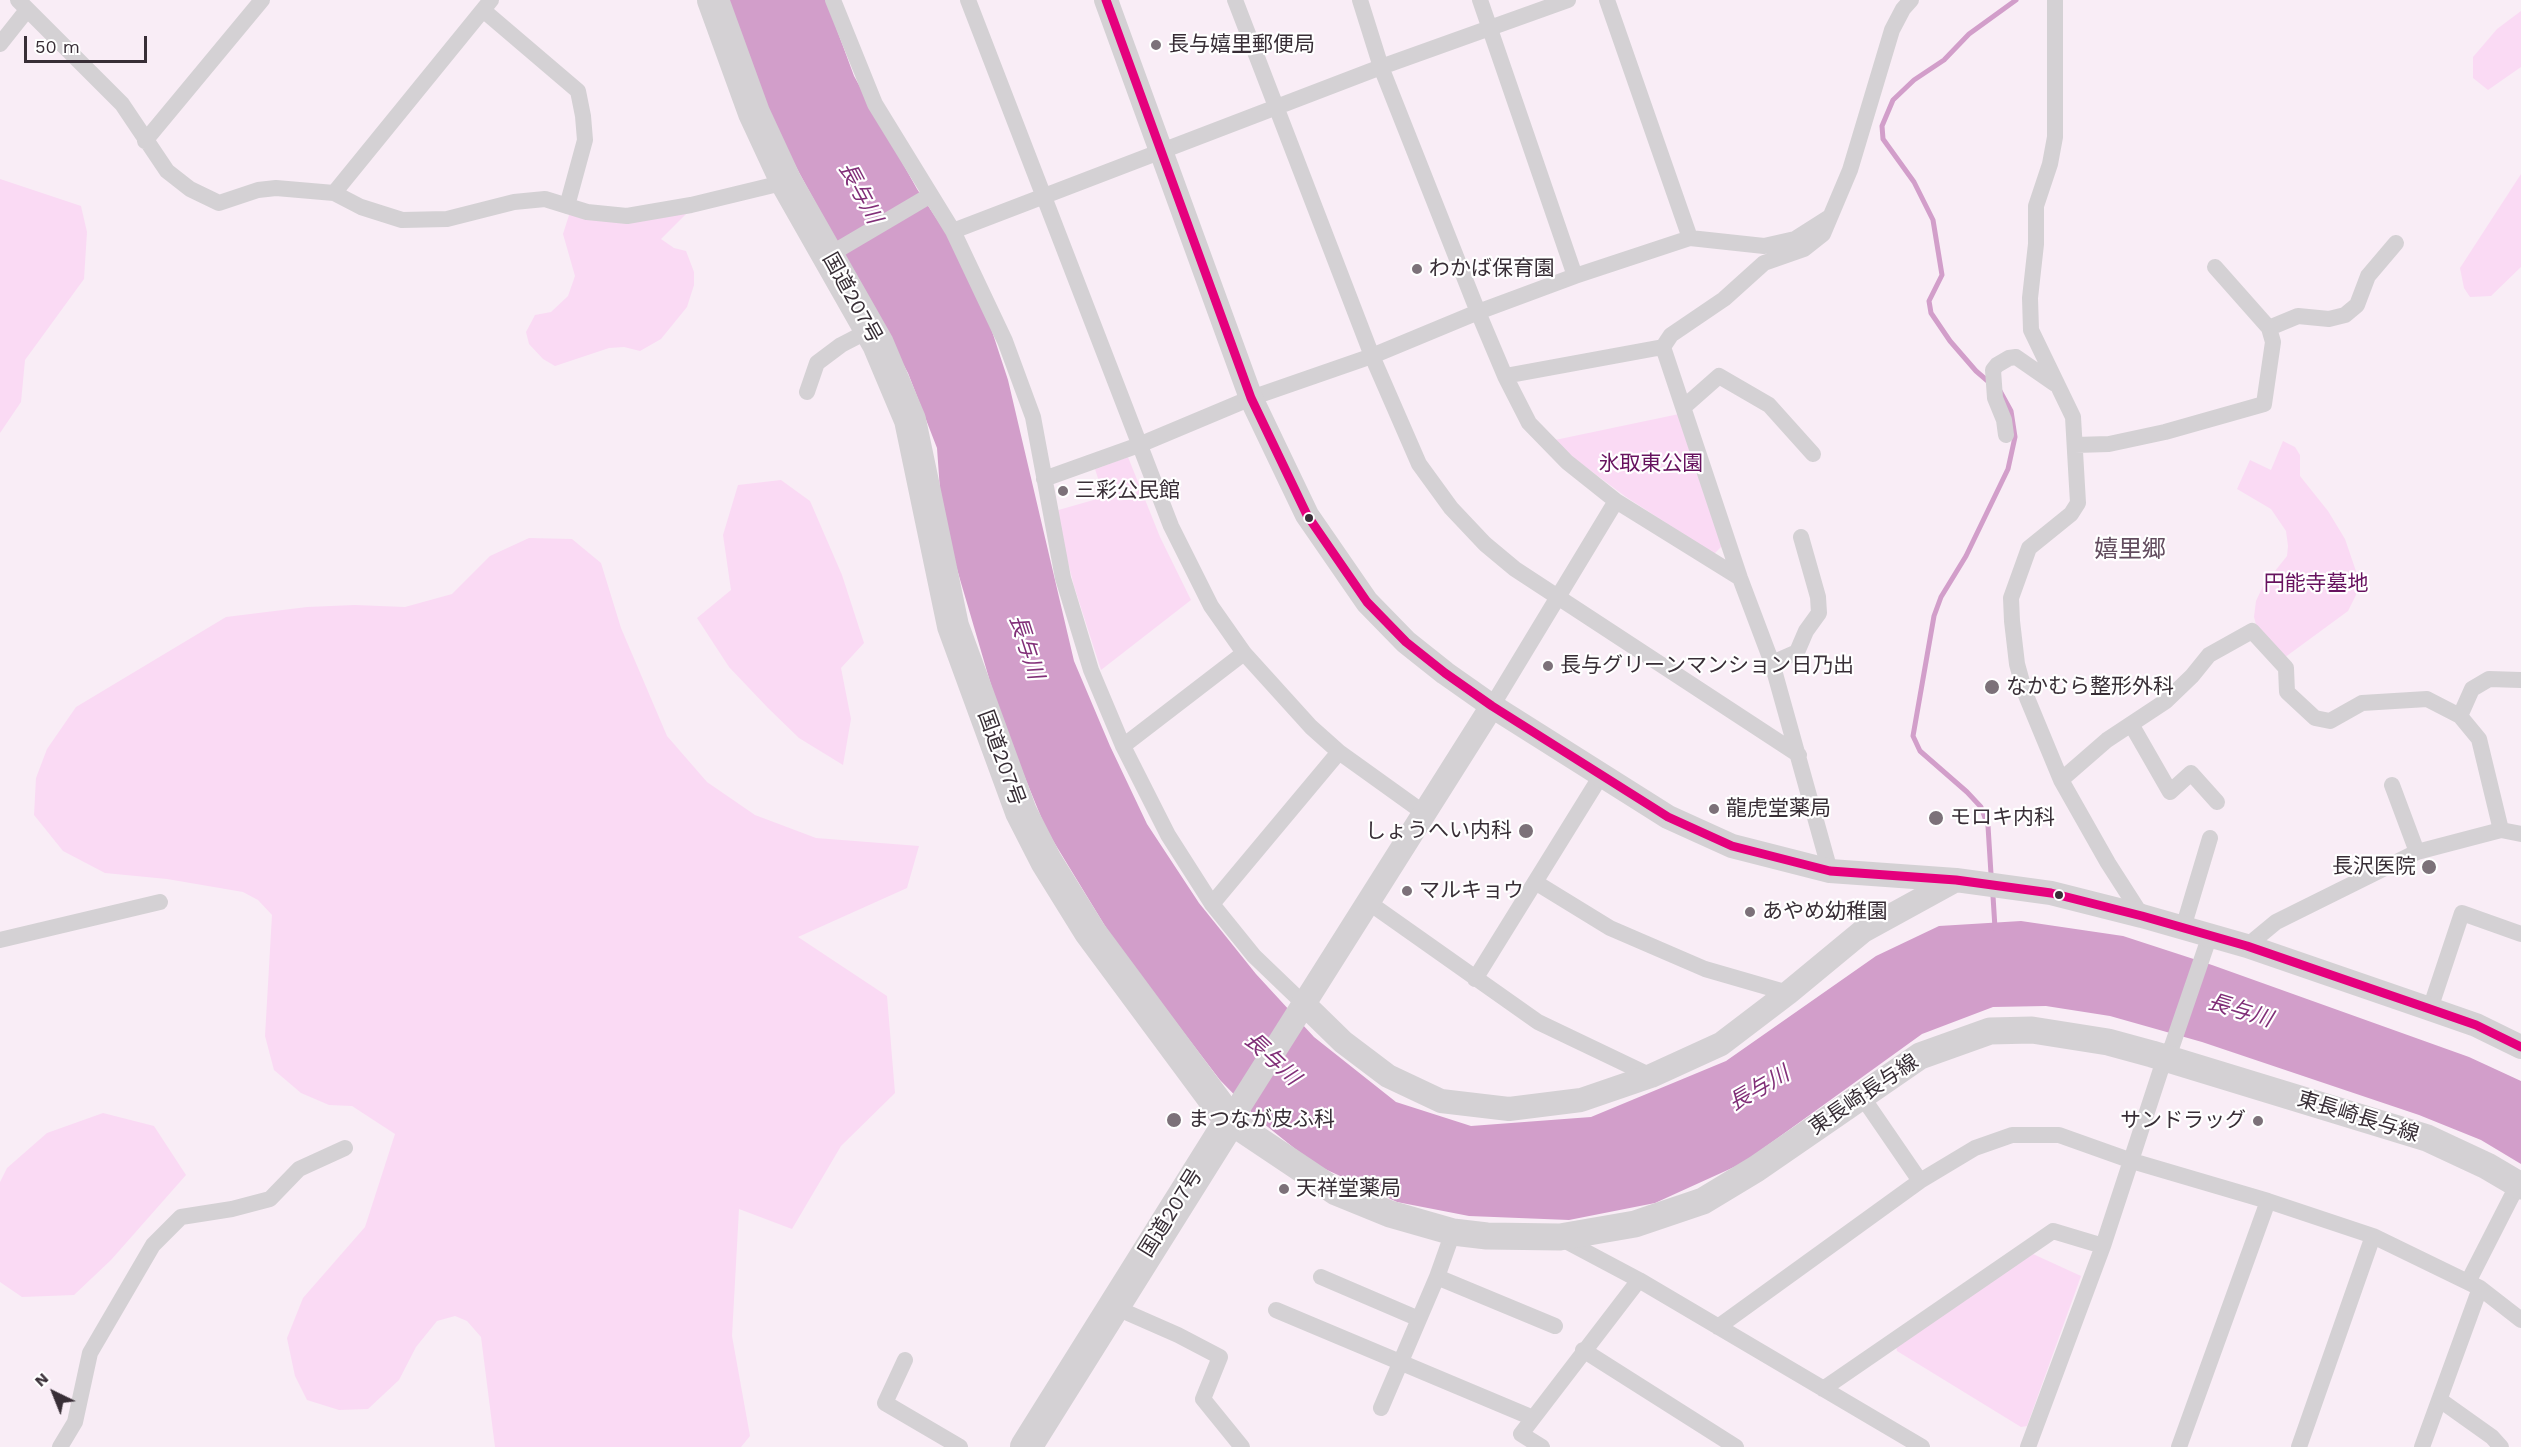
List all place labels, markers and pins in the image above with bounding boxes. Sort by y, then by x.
place label: 長与嬉里郵便局 [1168,32,1315,58]
marker: 長与嬉里郵便局 [1149,38,1163,52]
place label: わかば保育園 [1429,256,1555,282]
marker: わかば保育園 [1410,262,1424,276]
place label: 三彩公民館 [1075,478,1180,504]
marker: 三彩公民館 [1056,484,1070,498]
unlabelled marker [1303,512,1315,524]
place label: 長与グリーンマンション日乃出 [1560,653,1854,679]
marker: 長与グリーンマンション日乃出 [1541,659,1555,673]
place label: なかむら整形外科 [2006,674,2174,700]
marker: なかむら整形外科 [1983,678,2001,696]
place label: 龍虎堂薬局 [1726,796,1831,822]
marker: 龍虎堂薬局 [1707,802,1721,816]
place label: モロキ内科 [1950,805,2055,831]
marker: モロキ内科 [1927,809,1945,827]
place label: しょうへい内科 [1365,818,1512,844]
marker: しょうへい内科 [1517,822,1535,840]
place label: 長沢医院 [2332,854,2416,880]
marker: 長沢医院 [2420,858,2438,876]
place label: マルキョウ [1419,878,1524,904]
marker: マルキョウ [1400,884,1414,898]
unlabelled marker [2053,889,2065,901]
place label: あやめ幼稚園 [1762,899,1888,925]
marker: あやめ幼稚園 [1743,905,1757,919]
place label: まつなが皮ふ科 [1188,1107,1335,1133]
place label: サンドラッグ [2120,1108,2246,1134]
marker: まつなが皮ふ科 [1165,1111,1183,1129]
marker: サンドラッグ [2251,1114,2265,1128]
place label: 天祥堂薬局 [1296,1176,1401,1202]
marker: 天祥堂薬局 [1277,1182,1291,1196]

